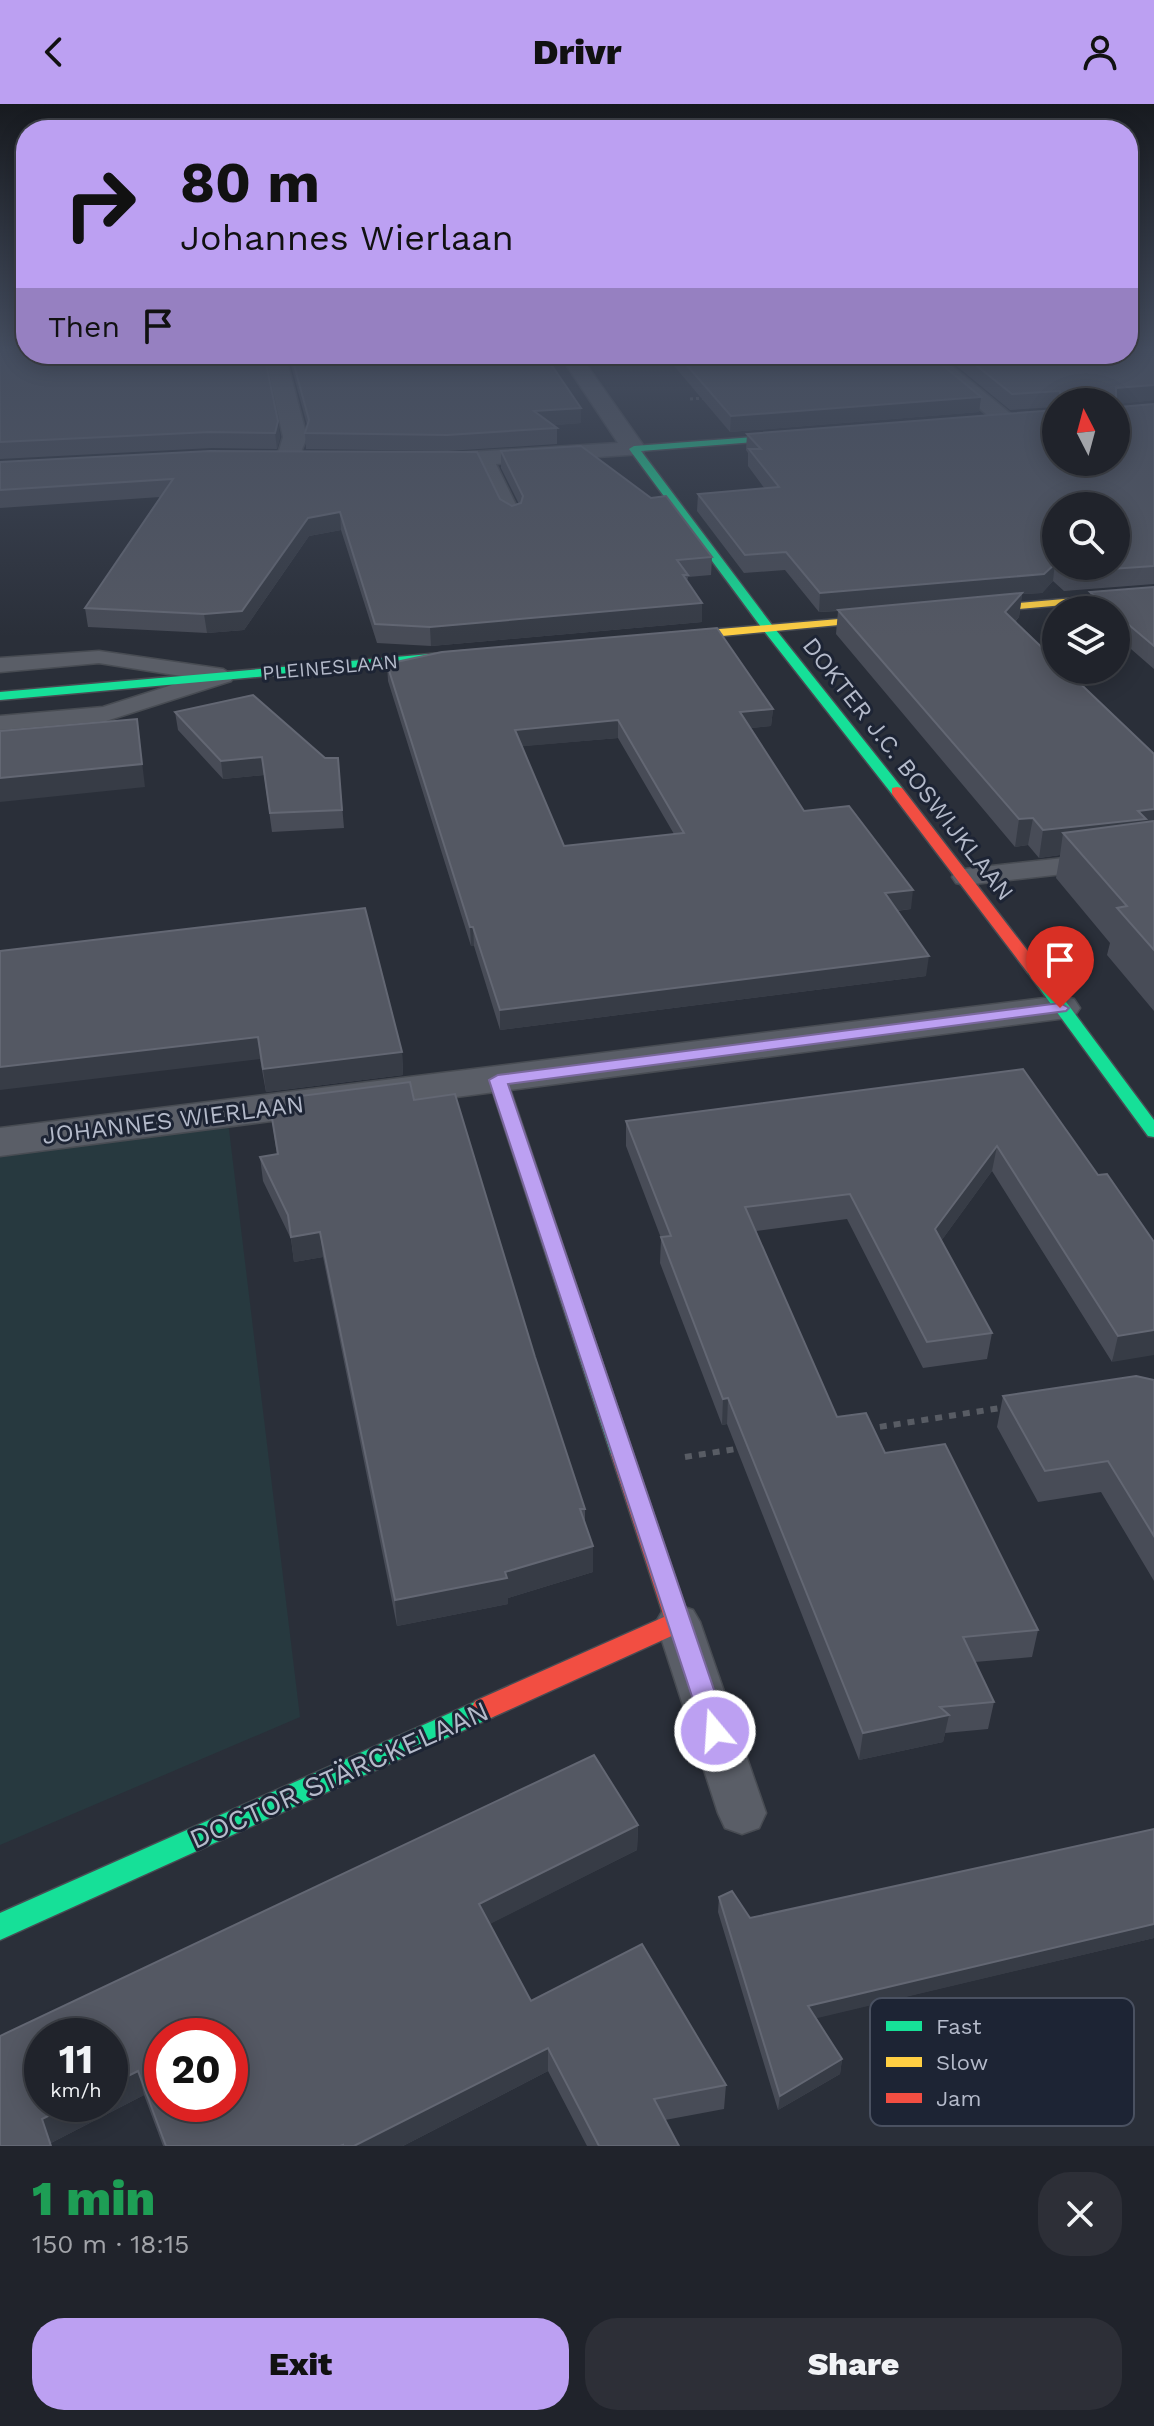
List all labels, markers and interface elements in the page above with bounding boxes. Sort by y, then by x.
icon: back [32,30,76,74]
icon: person [1078,30,1122,74]
text: Drivr [533,31,621,73]
text: 80 m [180,150,320,216]
icon: right [48,152,152,256]
text: Johannes Wierlaan [180,217,514,259]
icon: arrive [136,304,180,348]
text: Then [48,309,120,344]
north arrow [1042,388,1130,476]
map controls [1042,388,1130,684]
button: search [1042,492,1130,580]
button: layers [1042,596,1130,684]
street label: DOKTER J.C. BOSWIJKLAAN [797,632,1019,906]
street label: PLEINESLAAN [261,649,399,685]
pin [1026,926,1094,1008]
icon: arrive [1038,938,1082,982]
street label: JOHANNES WIERLAAN [40,1090,306,1150]
position arrow [673,1689,757,1773]
street label: DOCTOR STÄRCKELAAN [184,1694,494,1856]
legend [870,1998,1134,2126]
text: Fast [936,2014,982,2039]
speed limit sign: 20 [144,2018,248,2122]
text: 11 [59,2036,93,2083]
text: Slow [936,2050,988,2075]
text: km/h [50,2078,102,2102]
text: Jam [936,2086,981,2111]
text: 1 min [32,2170,155,2227]
button: close [1038,2172,1122,2256]
text: 150 m · 18:15 [32,2229,189,2259]
button: Exit [32,2318,569,2410]
button: Share [585,2318,1122,2410]

